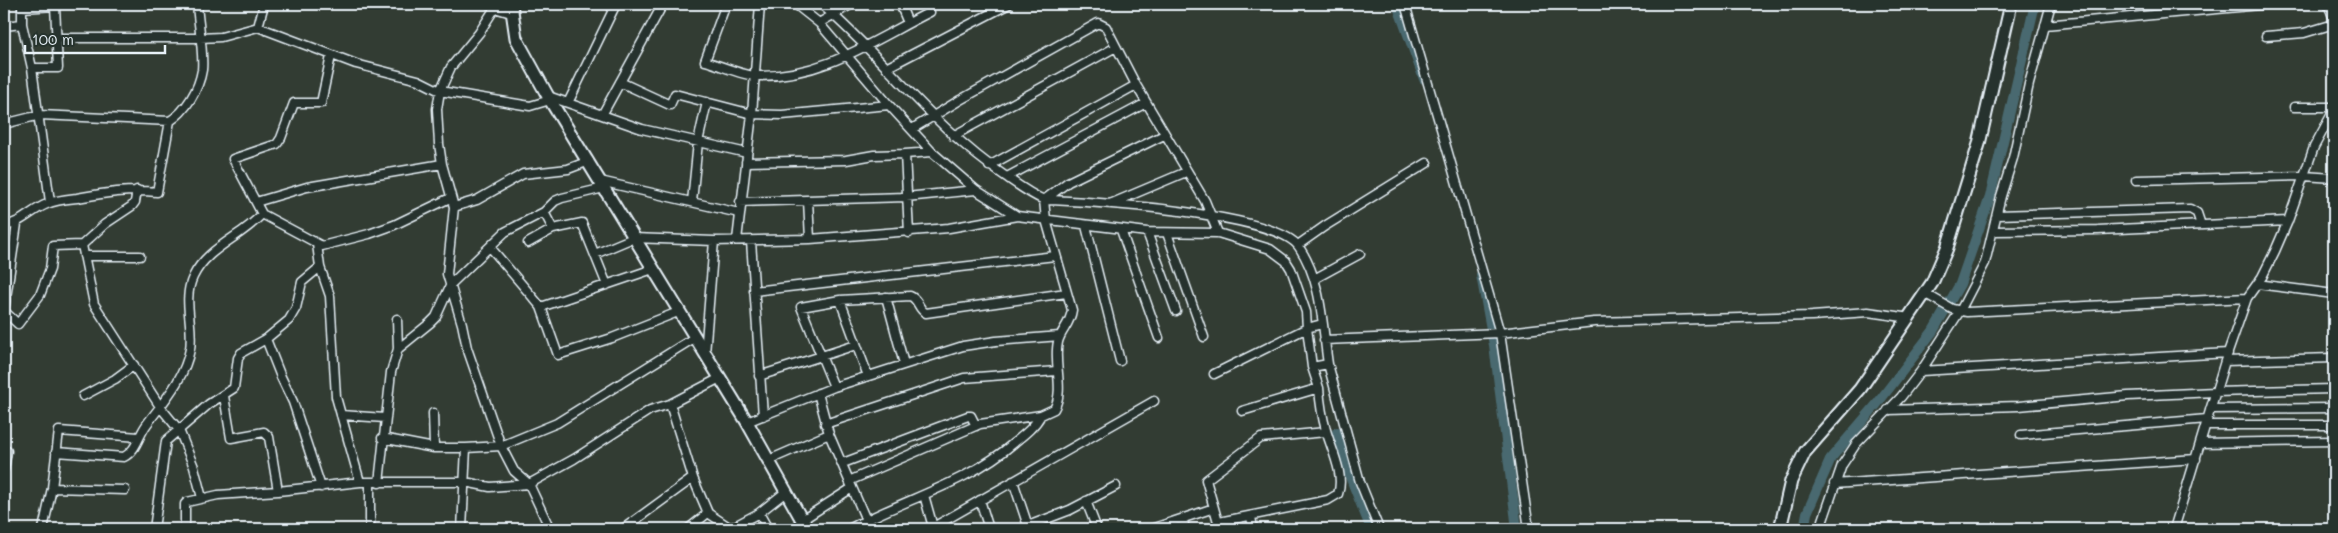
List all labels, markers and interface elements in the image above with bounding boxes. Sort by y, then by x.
scale bar [25,22,165,54]
text: 100 m [32,29,74,49]

